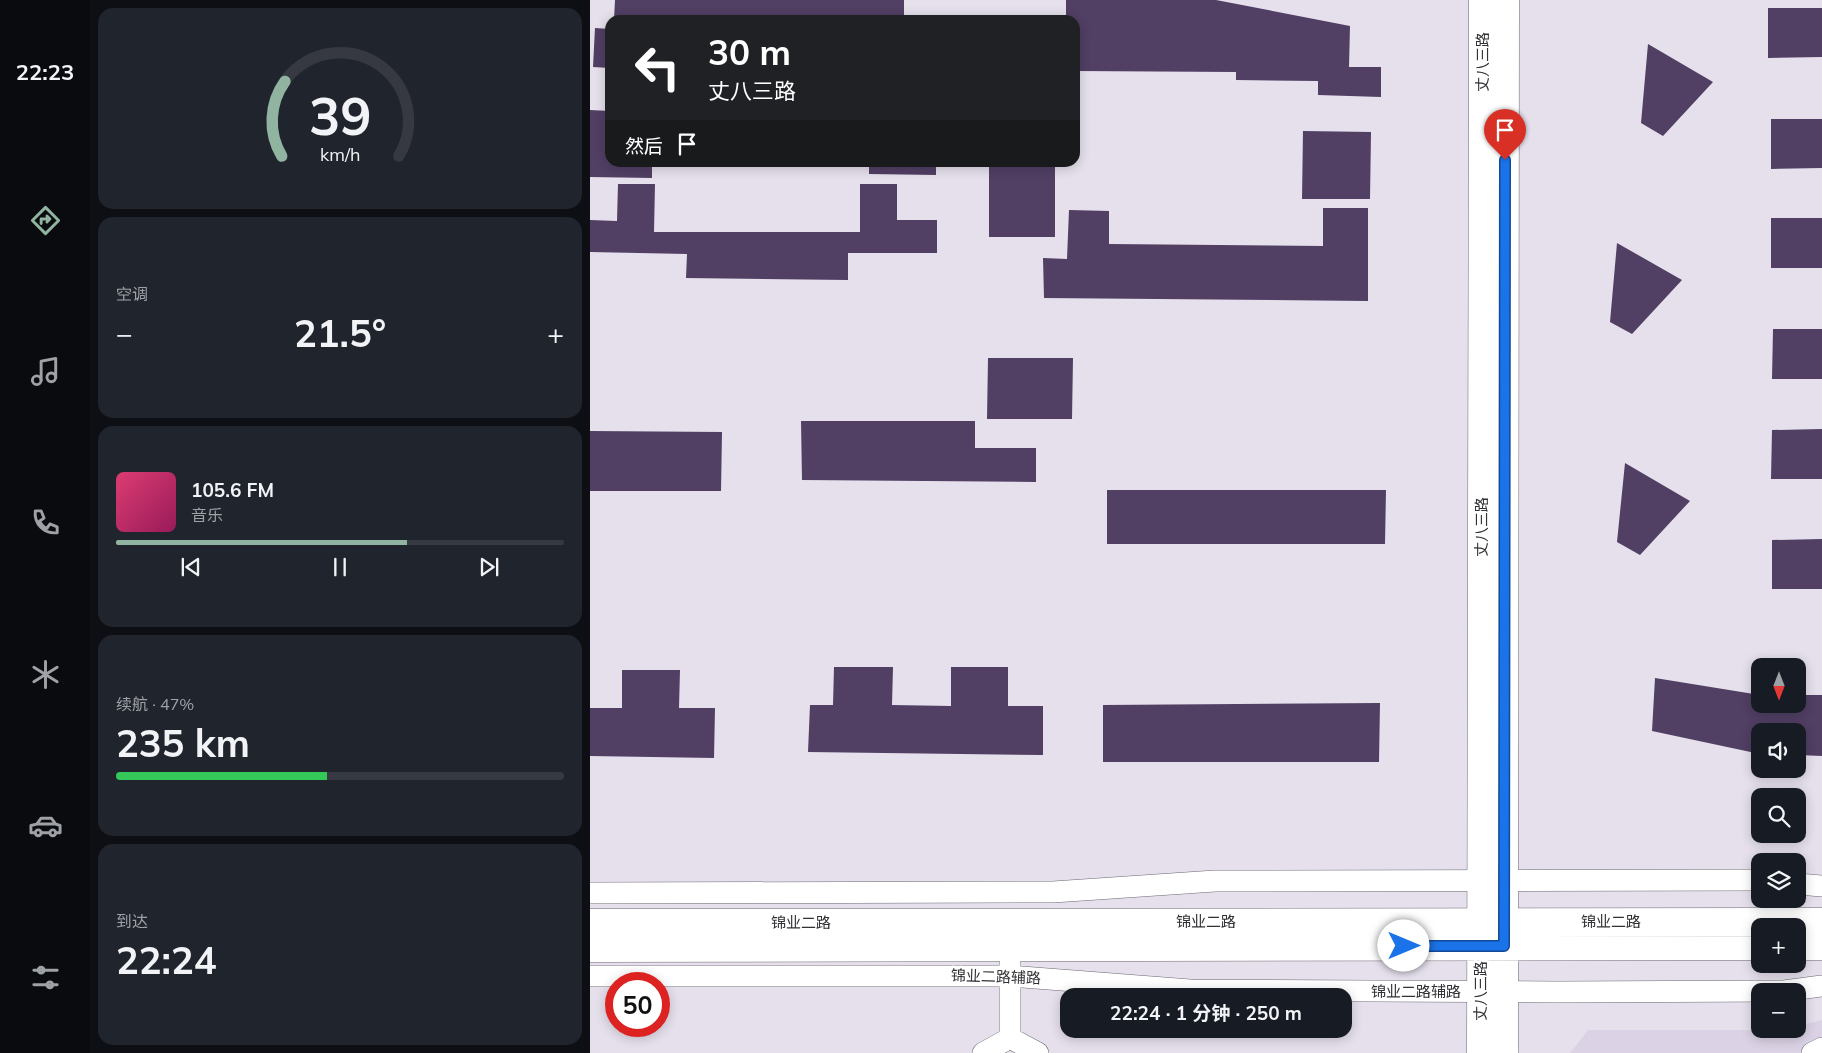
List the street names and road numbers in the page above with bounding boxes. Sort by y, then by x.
street label: 丈八三路 [1473,32,1492,92]
street label: 丈八三路 [1472,497,1491,557]
street label: 锦业二路 [1176,912,1236,931]
street label: 锦业二路 [1581,912,1641,931]
street label: 锦业二路 [771,913,831,932]
street label: 丈八三路 [1471,961,1490,1021]
street label: 锦业二路辅路 [951,965,1041,988]
street label: 锦业二路辅路 [1371,982,1461,1001]

